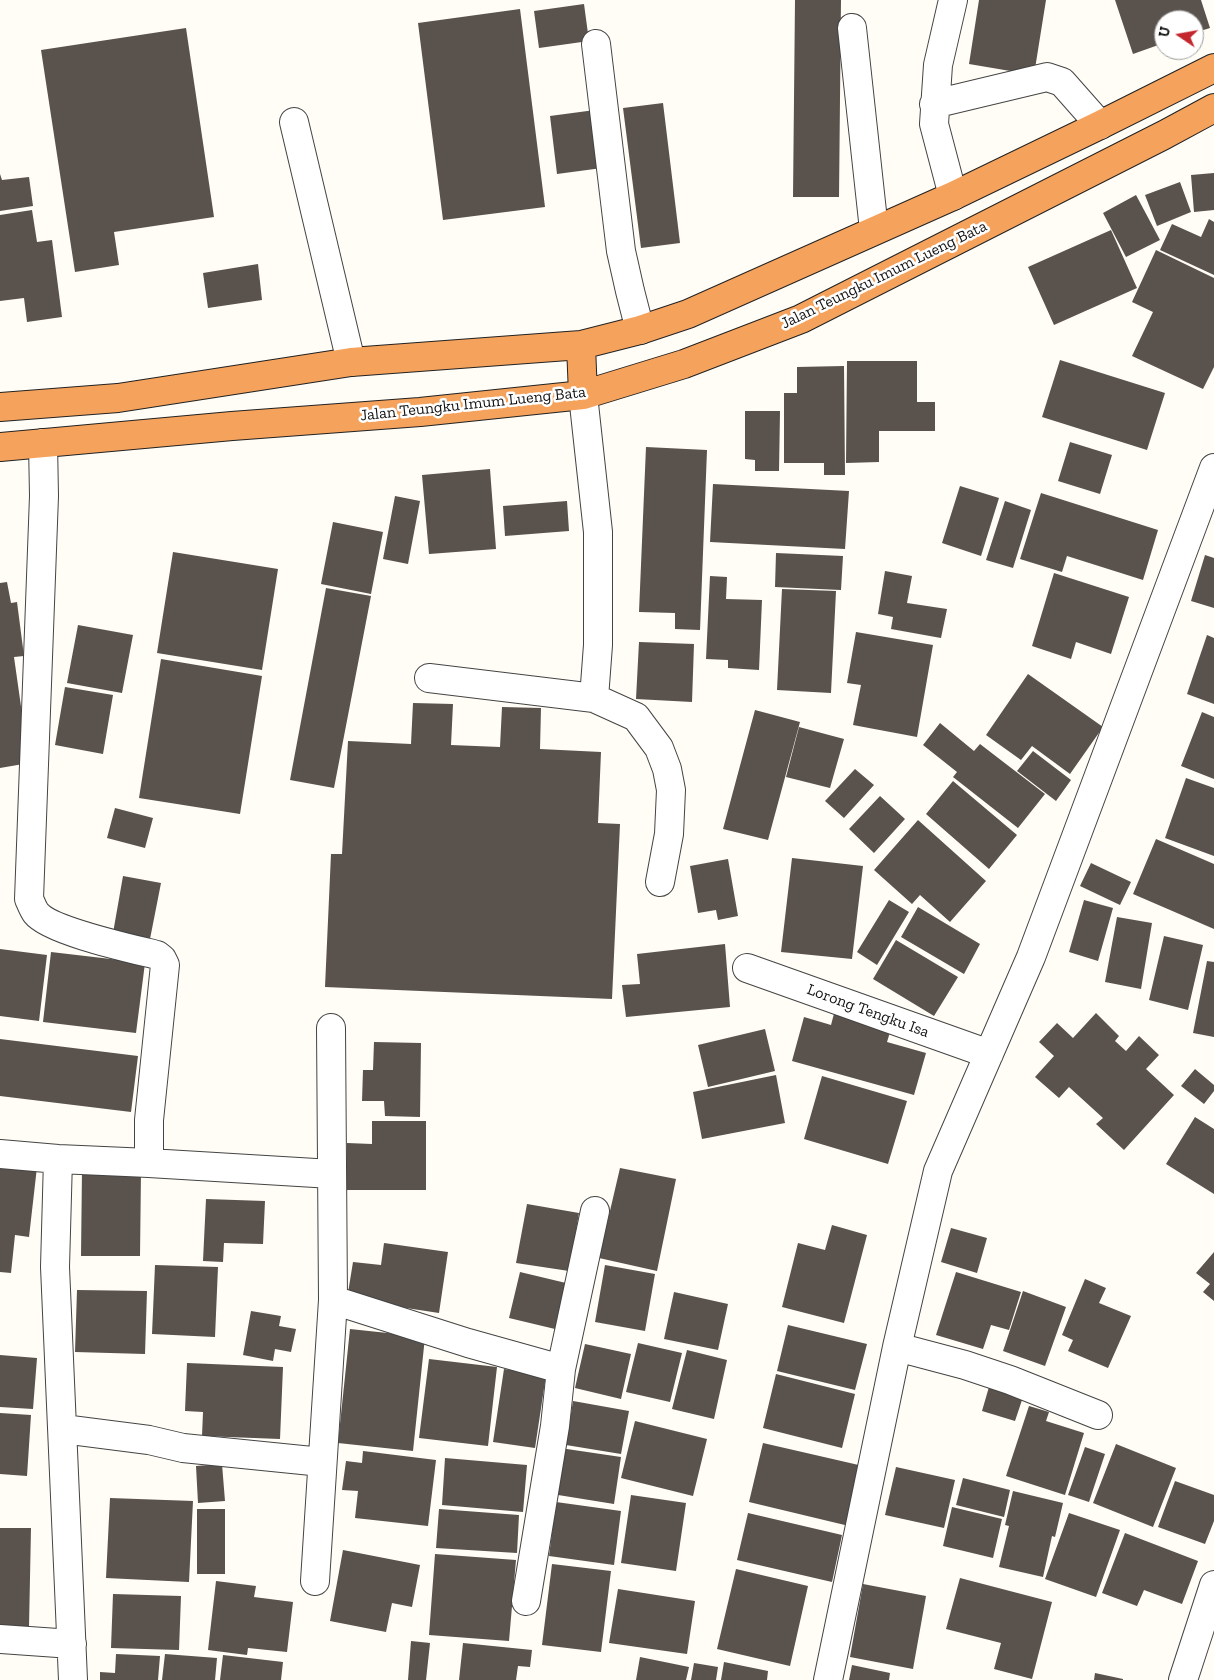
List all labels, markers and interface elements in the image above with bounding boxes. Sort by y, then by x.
north arrow [1154,10,1204,60]
text: U [1155,25,1174,39]
street label: Jalan Teungku Imum Lueng Bata [778,217,990,333]
street label: Jalan Teungku Imum Lueng Bata [359,383,587,425]
street label: Lorong Tengku Isa [804,980,932,1042]

